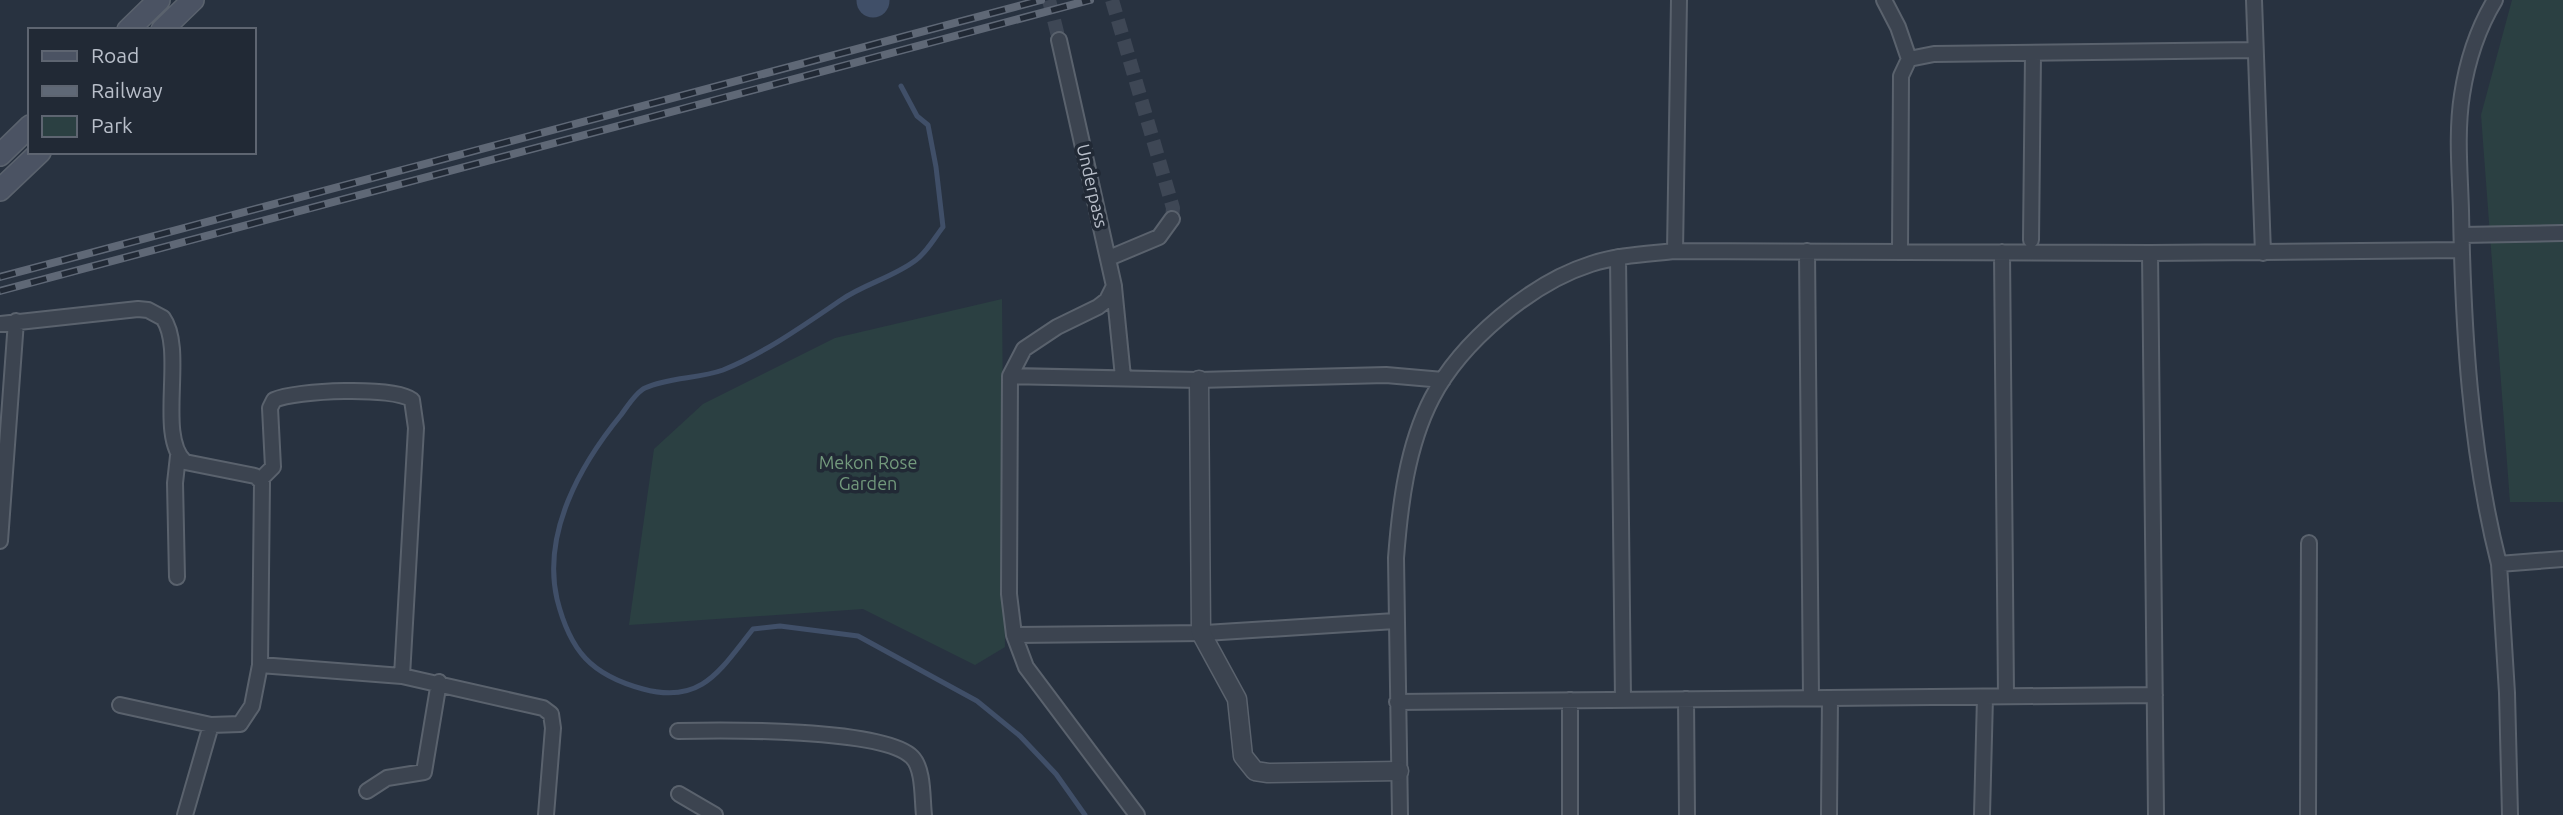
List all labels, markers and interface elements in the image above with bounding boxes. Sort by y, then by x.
legend [28,28,256,154]
text: Road [91,43,139,67]
text: Railway [91,78,163,102]
text: Park [91,113,133,137]
street label: Underpass [1074,142,1112,230]
park label: Mekon Rose Garden [819,452,917,493]

